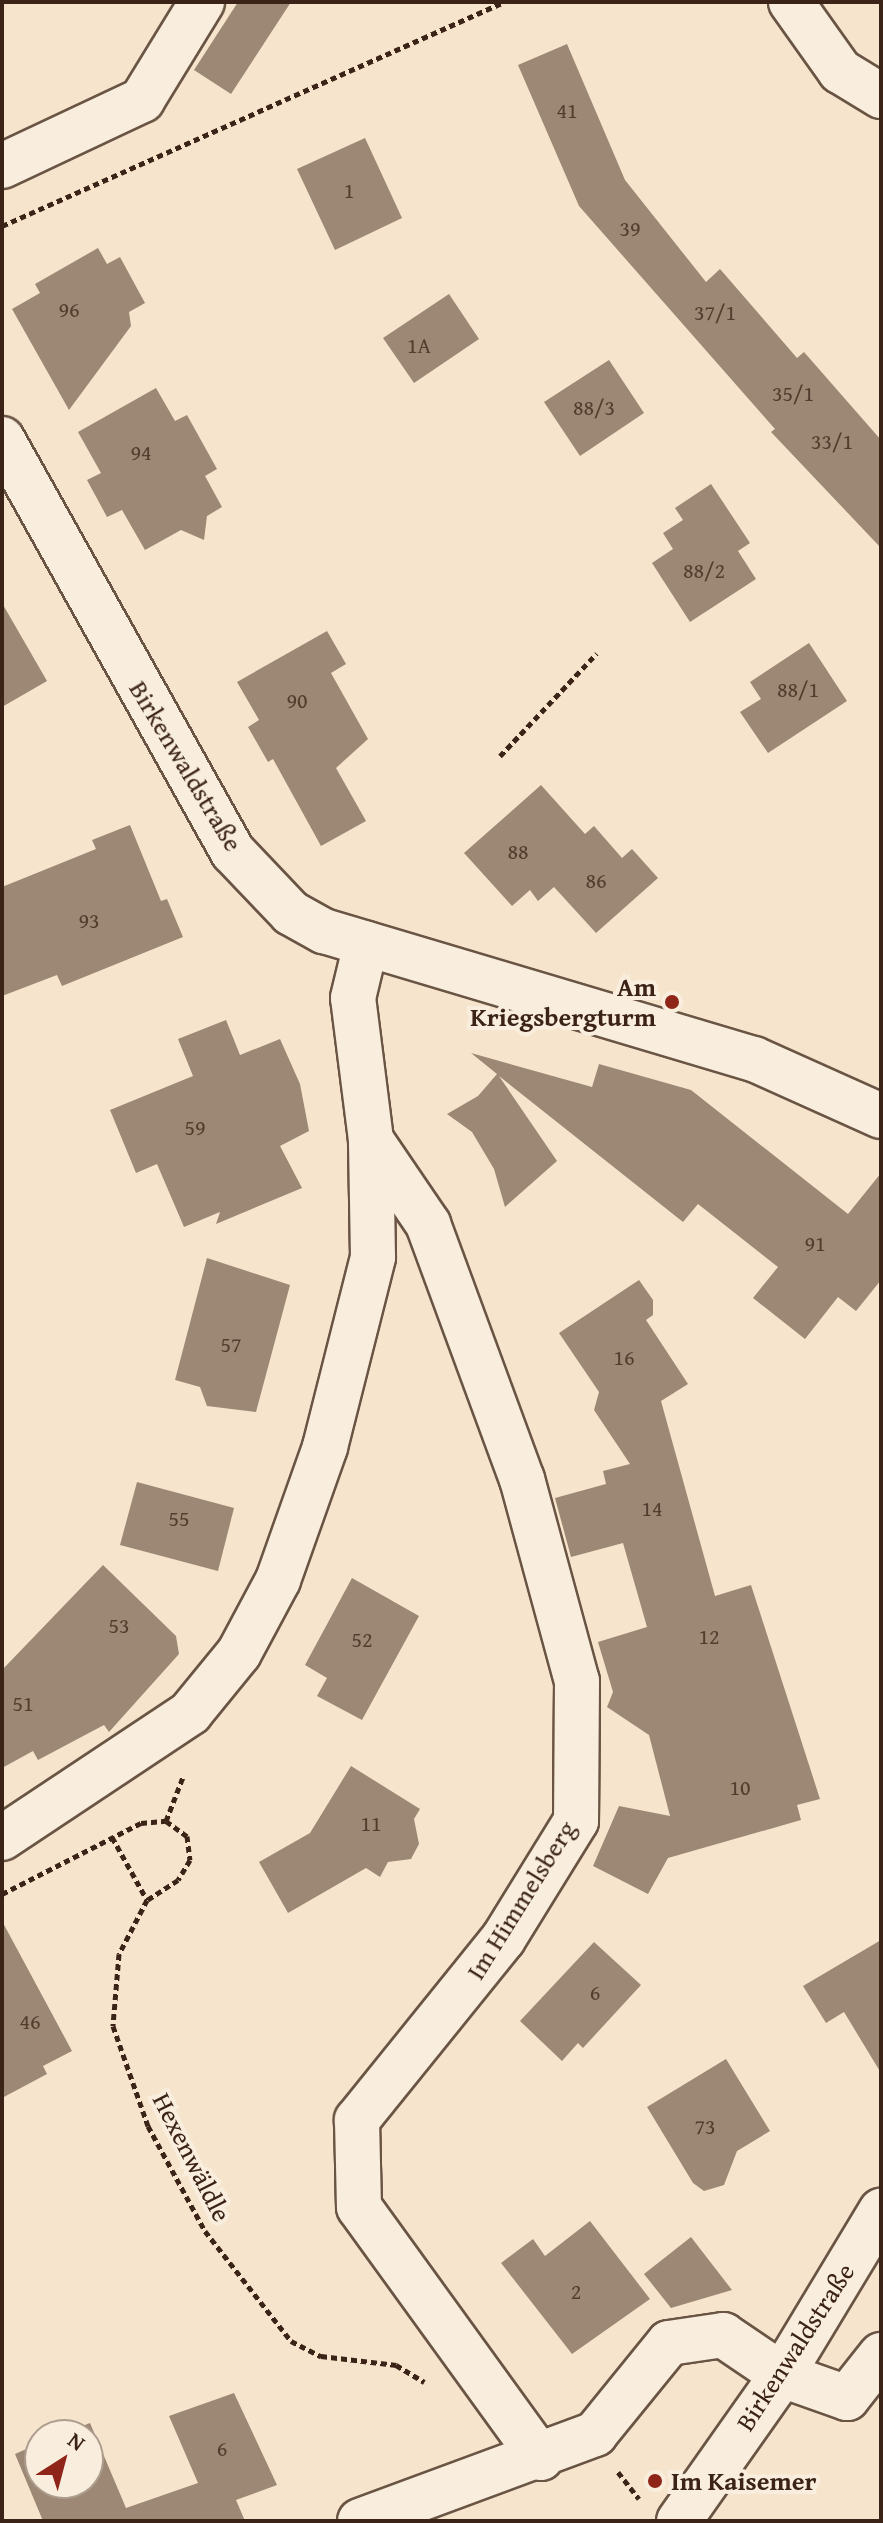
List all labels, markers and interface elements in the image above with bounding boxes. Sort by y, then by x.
house number: 41 [556,98,578,124]
house number: 1 [344,178,354,204]
house number: 39 [619,216,641,242]
house number: 96 [58,297,80,323]
house number: 37/1 [694,300,736,326]
house number: 1A [407,333,431,359]
house number: 35/1 [772,381,814,407]
house number: 88/3 [573,395,615,421]
house number: 33/1 [811,429,853,455]
house number: 94 [130,440,152,466]
house number: 88/2 [683,558,725,584]
street label: Birkenwaldstraße [123,675,249,857]
house number: 88/1 [777,677,819,703]
house number: 90 [286,688,308,714]
house number: 88 [507,839,529,865]
house number: 86 [585,868,607,894]
house number: 93 [78,908,100,934]
place label: Am Kriegsbergturm [470,971,656,1032]
marker: Am Kriegsbergturm [663,993,681,1011]
house number: 59 [184,1115,206,1141]
house number: 91 [804,1231,826,1257]
house number: 57 [220,1332,242,1358]
house number: 16 [613,1345,635,1371]
house number: 14 [641,1496,663,1522]
house number: 55 [168,1506,190,1532]
house number: 53 [108,1613,130,1639]
house number: 12 [698,1624,720,1650]
house number: 52 [351,1627,373,1653]
house number: 51 [12,1691,34,1717]
house number: 10 [729,1775,751,1801]
house number: 11 [360,1811,382,1837]
street label: Im Himmelsberg [460,1815,582,1985]
house number: 6 [590,1980,600,2006]
house number: 46 [19,2009,41,2035]
street label: Hexenwäldle [146,2087,238,2227]
house number: 73 [694,2114,716,2140]
street label: Birkenwaldstraße [729,2257,861,2437]
house number: 2 [571,2279,581,2305]
north arrow [24,2419,104,2499]
text: N [62,2424,92,2458]
house number: 6 [217,2436,227,2462]
place label: Im Kaisemer [671,2465,817,2497]
marker: Im Kaisemer [646,2472,664,2490]

